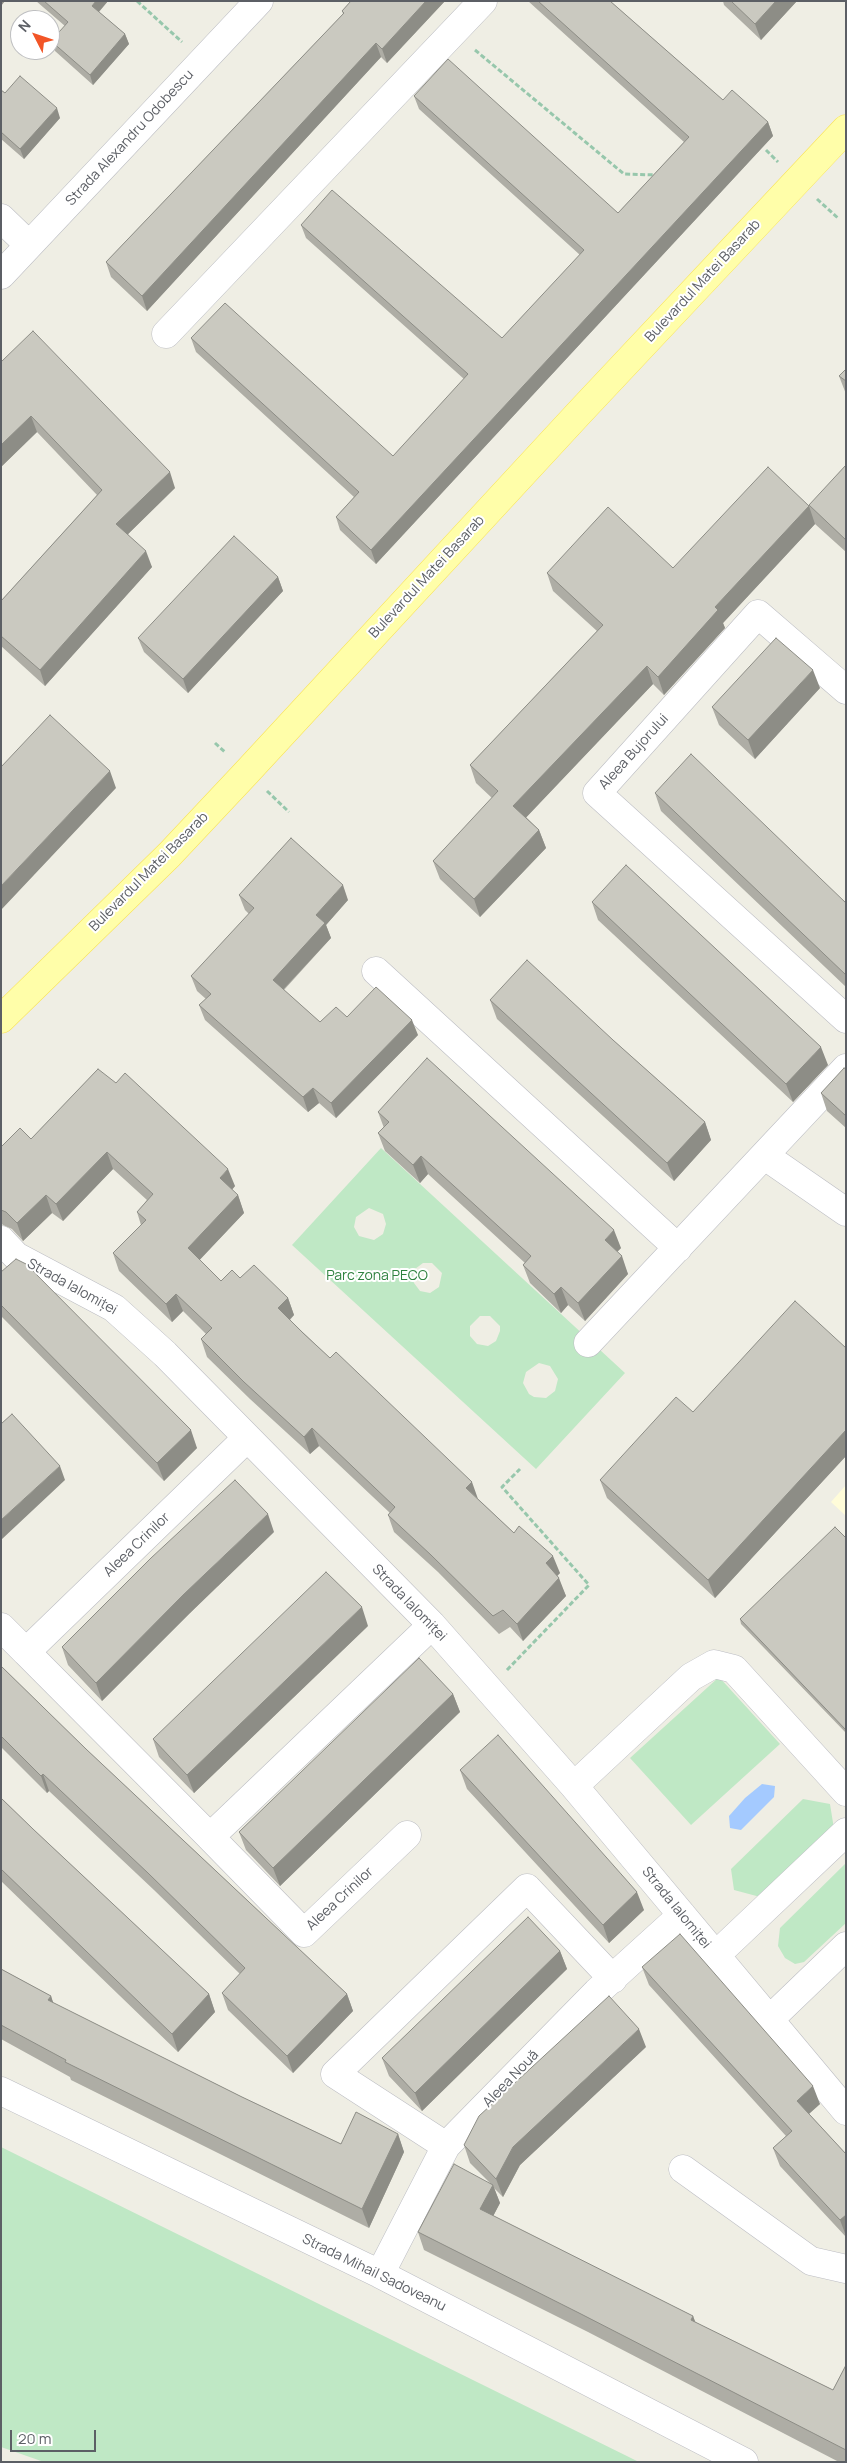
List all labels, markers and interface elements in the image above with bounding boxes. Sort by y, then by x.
north arrow [10,10,60,60]
text: N [14,15,35,36]
street label: Strada Alexandru Odobescu [63,66,197,210]
street label: Bulevardul Matei Basarab [642,216,764,346]
street label: Bulevardul Matei Basarab [366,512,488,642]
street label: Aleea Bujorului [596,711,672,793]
street label: Bulevardul Matei Basarab [86,809,212,935]
street label: Strada Ialomiței [24,1255,120,1319]
park label: Parc zona PECO [326,1268,428,1284]
street label: Aleea Crinilor [100,1509,174,1581]
street label: Strada Ialomiței [368,1561,450,1645]
street label: Aleea Crinilor [303,1864,377,1934]
street label: Strada Ialomiței [638,1864,714,1952]
street label: Aleea Nouă [480,2047,542,2111]
street label: Strada Mihail Sadoveanu [299,2231,449,2315]
scale bar [12,2420,99,2452]
text: 20 m [18,2428,51,2449]

